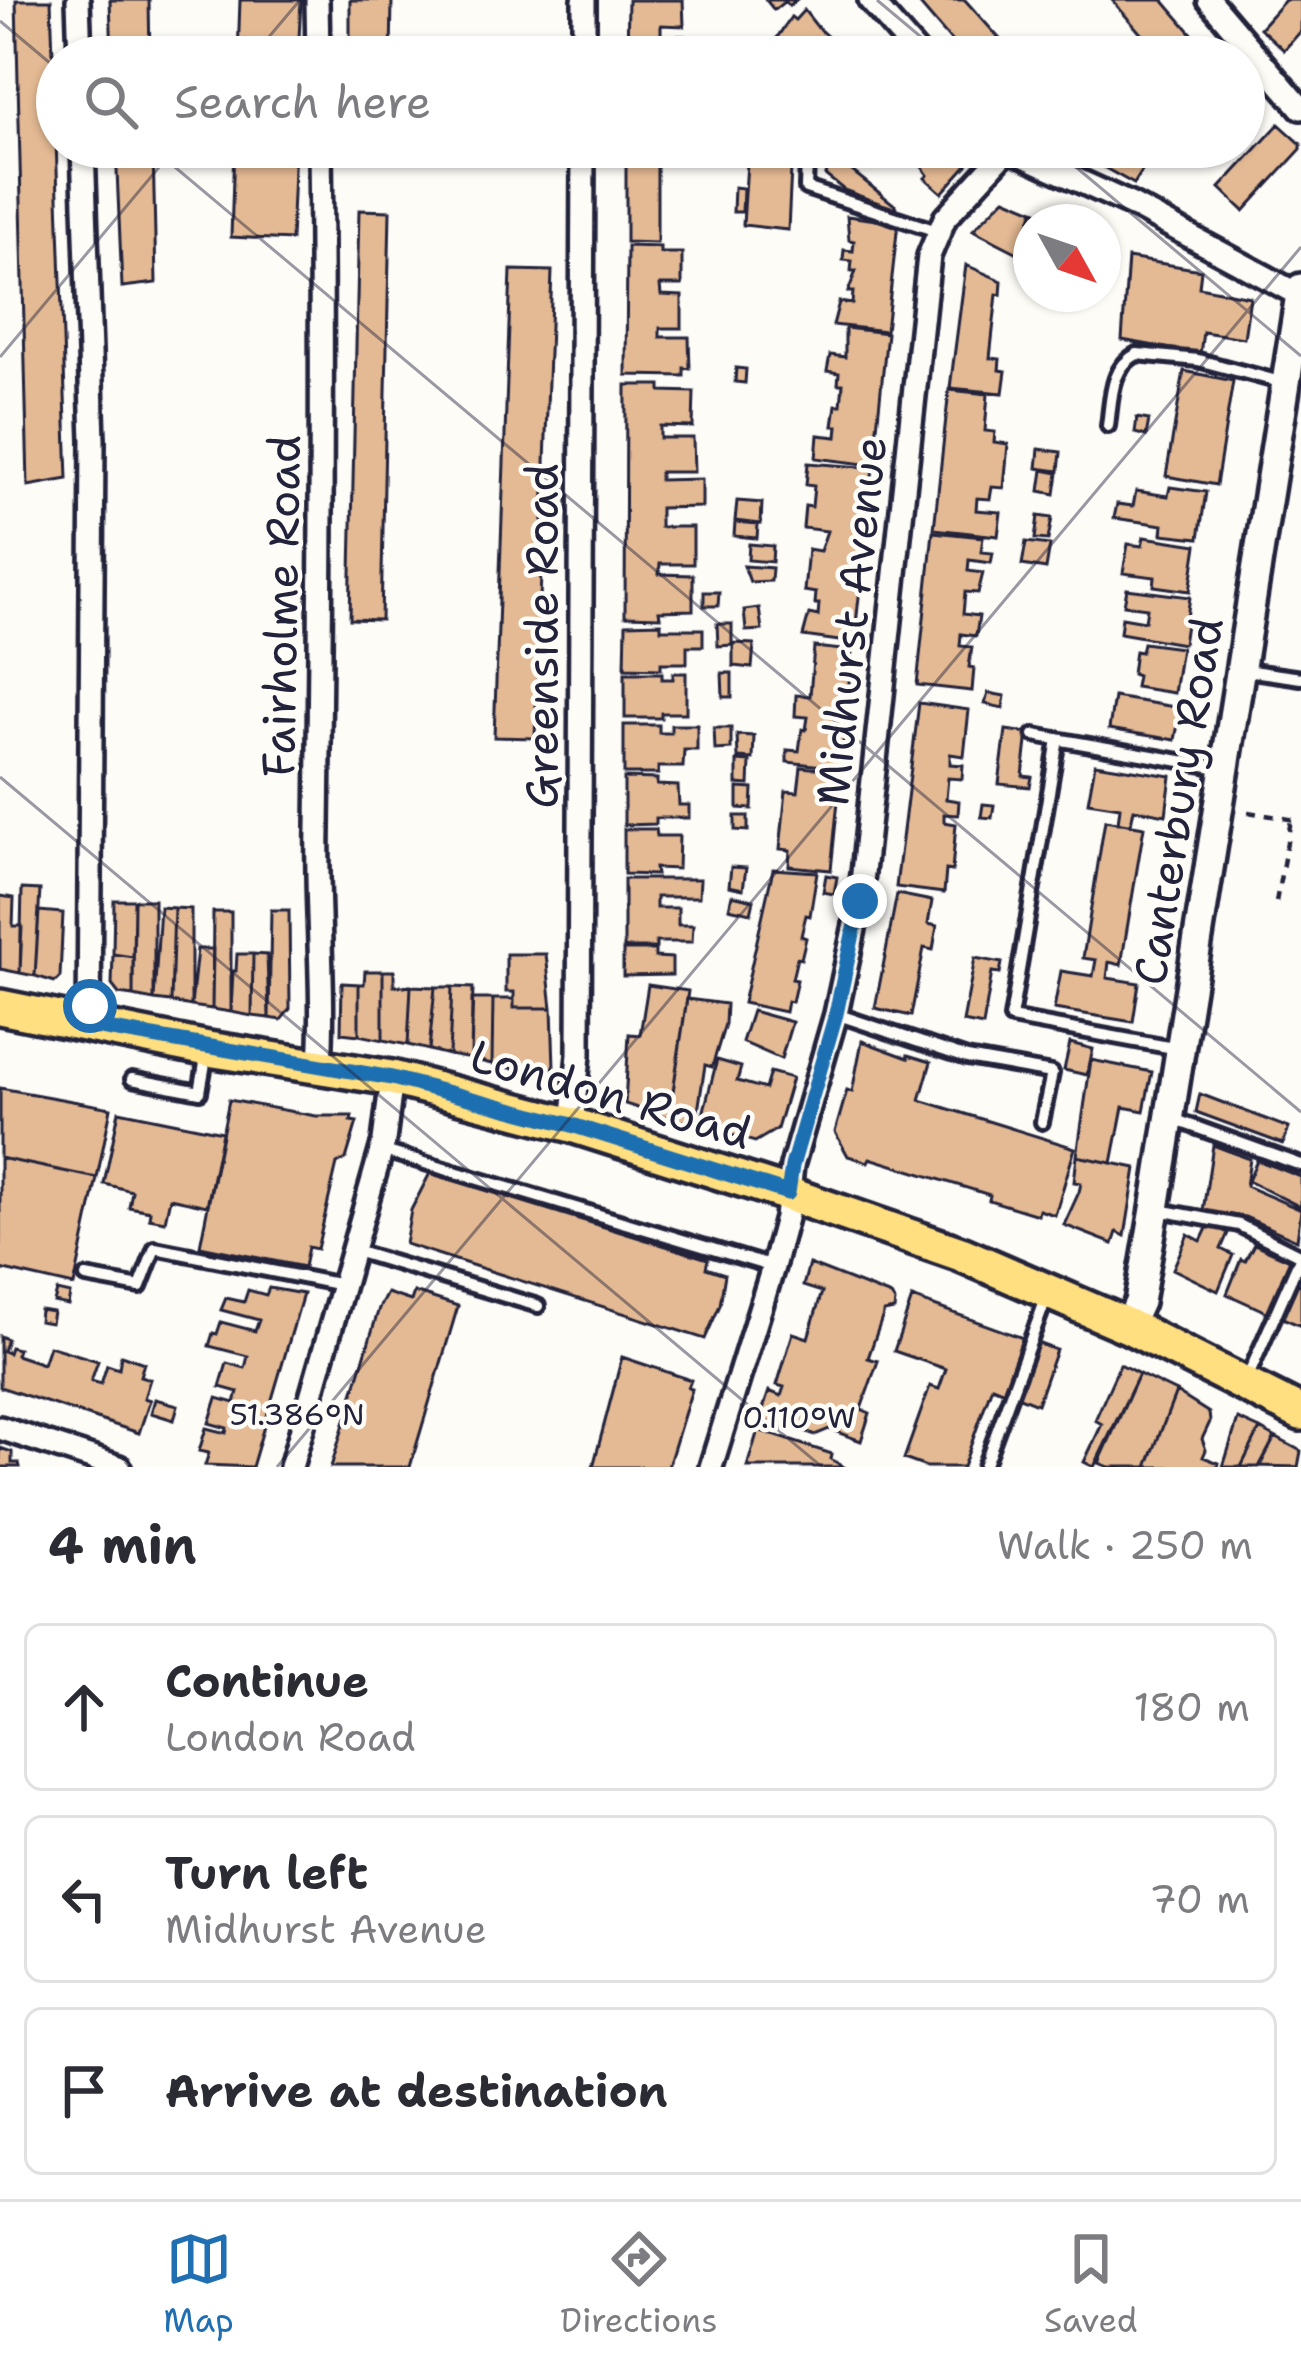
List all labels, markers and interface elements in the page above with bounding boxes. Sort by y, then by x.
search box [36,36,1265,168]
icon: search [78,69,144,135]
text: Search here [174,72,431,132]
north arrow [1013,204,1121,312]
street label: Midhurst Avenue [802,433,900,809]
street label: Fairholme Road [248,434,314,778]
street label: Greenside Road [512,463,572,809]
street label: Canterbury Road [1119,613,1237,989]
route end [833,874,887,928]
route start [63,979,117,1033]
street label: London Road [464,1025,758,1163]
text: 51.386°N [229,1394,365,1435]
text: 0.110°W [742,1397,856,1438]
text: 4 min [48,1511,197,1579]
text: Walk · 250 m [997,1519,1253,1571]
text: Continue [165,1651,369,1711]
icon: ahead [51,1674,117,1740]
text: 180 m [1134,1681,1250,1733]
text: London Road [165,1711,416,1763]
text: Turn left [165,1843,368,1903]
icon: left [51,1866,117,1932]
text: 70 m [1149,1873,1250,1925]
text: Midhurst Avenue [165,1903,487,1955]
icon: arrive [51,2058,117,2124]
text: Arrive at destination [165,2061,668,2121]
tab: Map [163,2226,234,2343]
tab: Directions [560,2226,718,2343]
tab: Saved [1044,2226,1138,2343]

